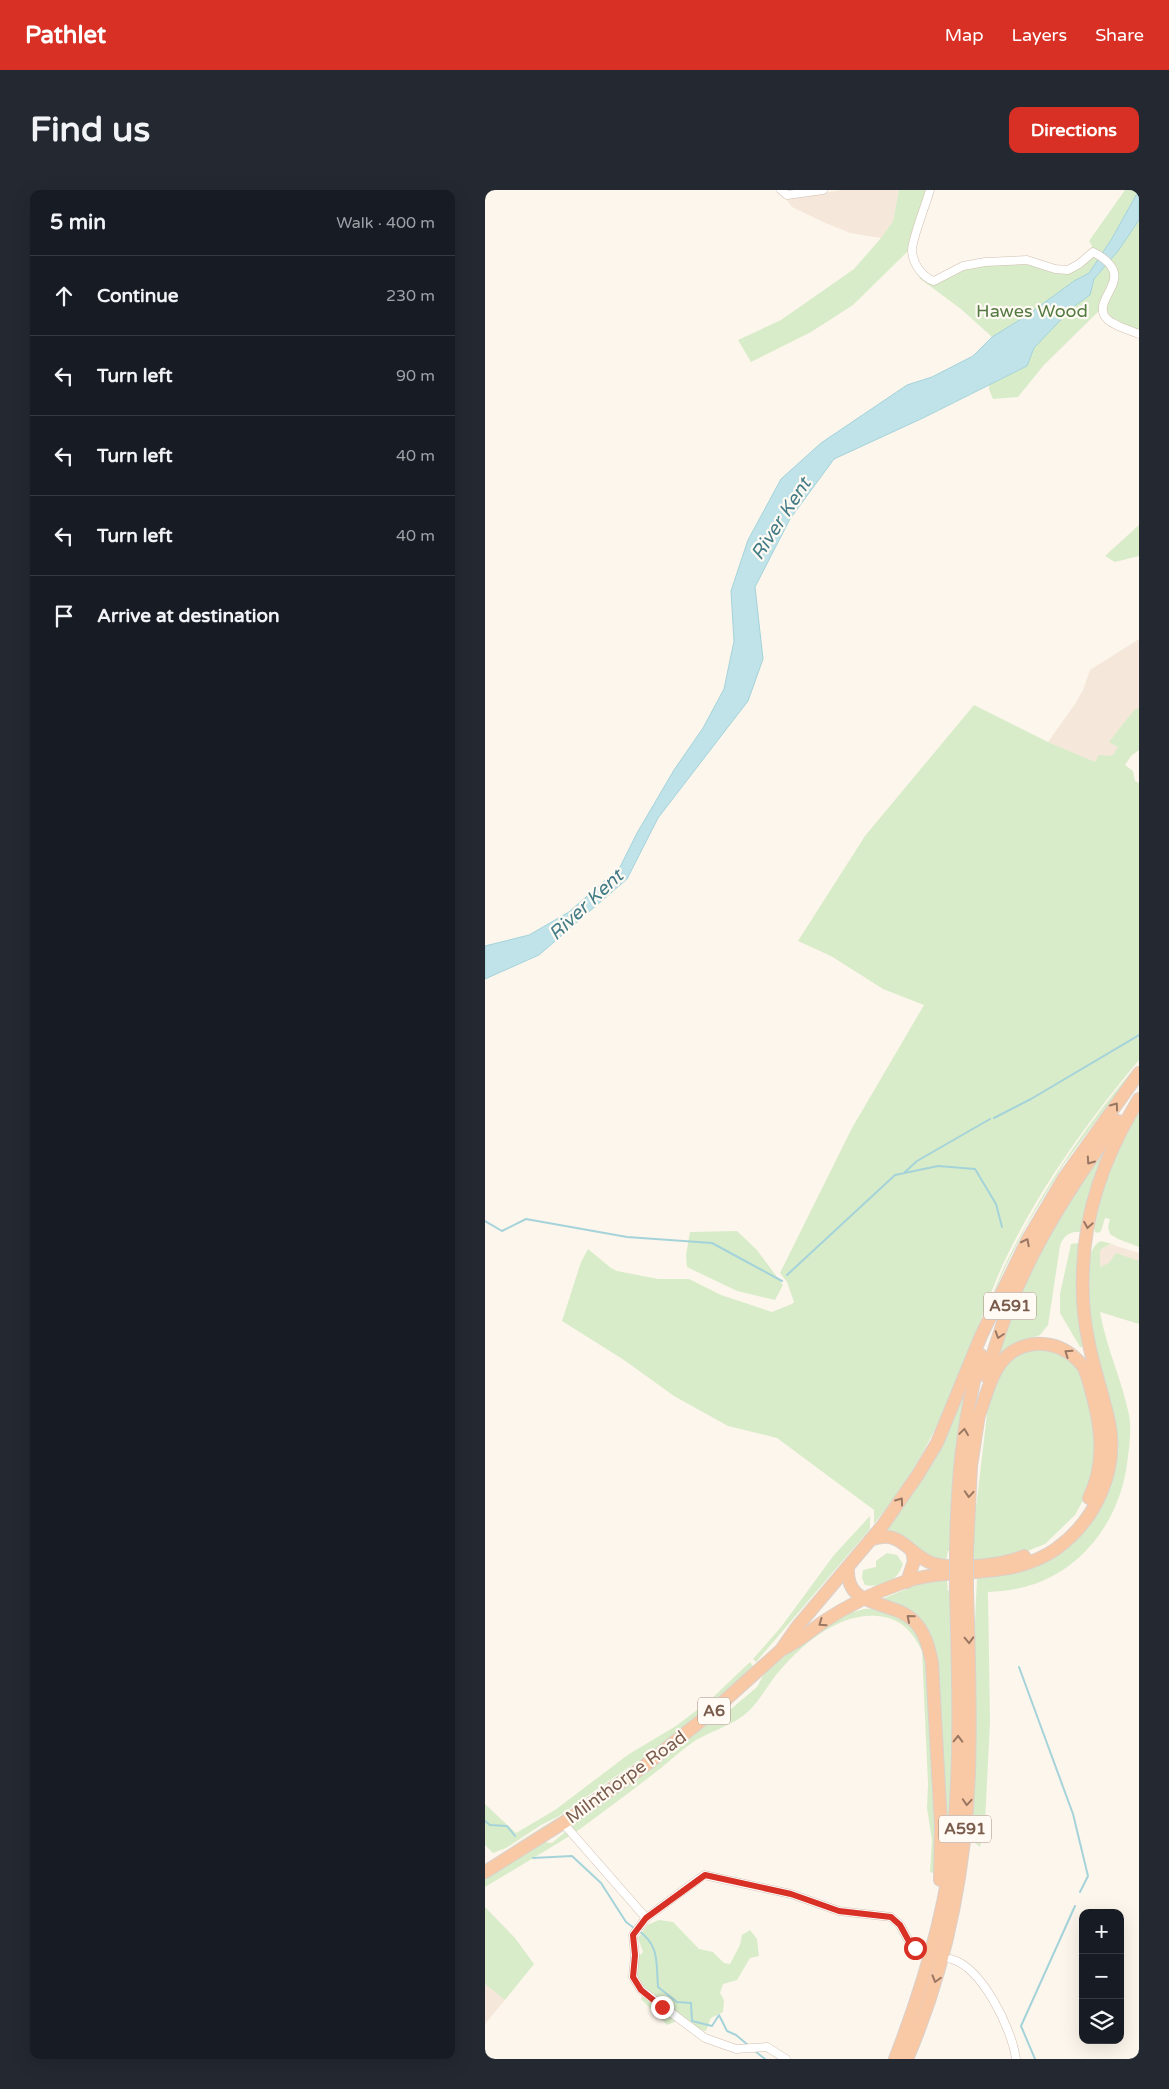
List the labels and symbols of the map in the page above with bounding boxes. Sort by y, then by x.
park label: Hawes Wood [976,300,1088,322]
water label: River Kent [746,472,817,564]
water label: River Kent [544,863,630,945]
one-way arrow [1109,1102,1118,1111]
one-way arrow [1087,1155,1096,1164]
one-way arrow [1083,1220,1093,1229]
one-way arrow [1020,1238,1030,1247]
road number: A591 [984,1292,1036,1320]
one-way arrow [995,1330,1005,1339]
one-way arrow [1064,1350,1073,1359]
one-way arrow [958,1428,969,1436]
one-way arrow [963,1491,974,1499]
one-way arrow [894,1497,903,1507]
one-way arrow [906,1615,915,1624]
one-way arrow [818,1617,828,1626]
one-way arrow [963,1636,974,1644]
road number: A6 [698,1698,730,1724]
street label: Milnthorpe Road [561,1726,691,1828]
one-way arrow [953,1734,964,1742]
one-way arrow [962,1799,973,1807]
road number: A591 [939,1816,991,1842]
route start [904,1937,927,1960]
one-way arrow [931,1975,941,1983]
route end [651,1996,674,2019]

